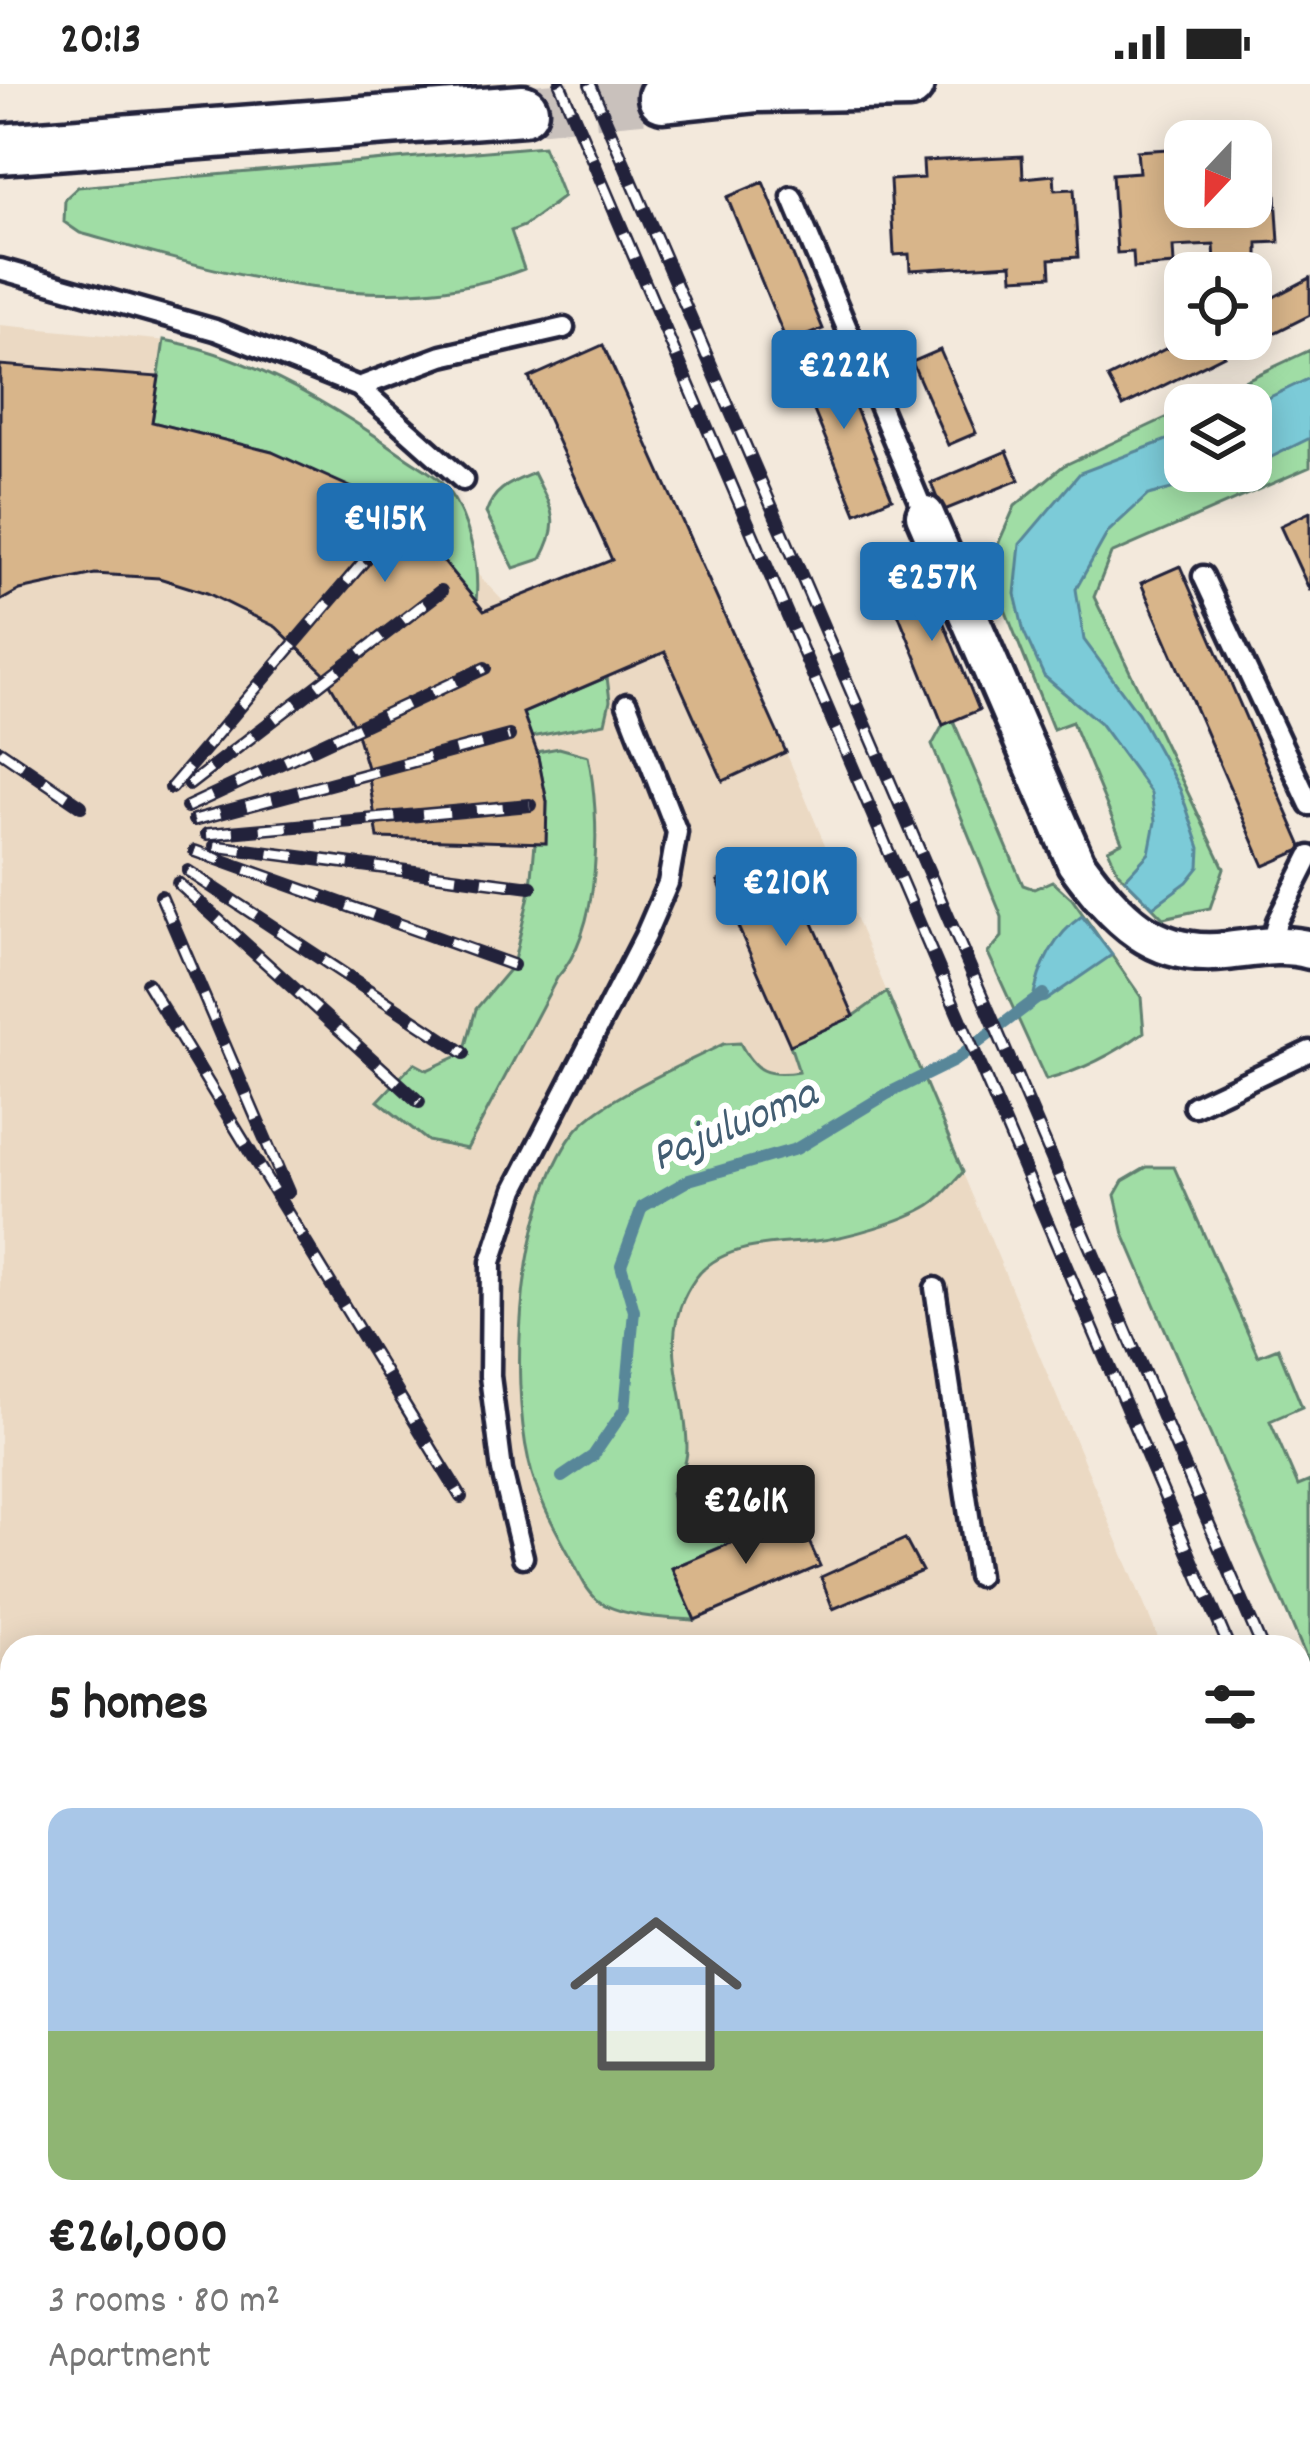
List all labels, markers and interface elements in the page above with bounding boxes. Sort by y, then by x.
text: 20:13 [60,10,142,74]
north arrow [1164,120,1272,228]
map controls [1164,120,1272,492]
button: locate [1164,252,1272,360]
pin: €222K [760,330,928,432]
text: €222K [799,341,889,396]
button: layers [1164,384,1272,492]
pin: €415K [301,483,469,585]
text: €415K [344,494,426,549]
pin: €257K [848,542,1016,644]
text: €257K [887,553,977,608]
pin: €210K [702,847,870,949]
text: €210K [743,858,829,913]
water label: Pajuluoma [642,1064,830,1192]
pin: €261K [662,1465,830,1567]
text: €261K [704,1476,788,1531]
text: 5 homes [48,1671,208,1743]
icon: filters [1197,1674,1263,1740]
icon: home [548,1886,764,2102]
text: €261,000 [48,2204,228,2276]
text: 3 rooms · 80 m² [48,2276,280,2331]
text: Apartment [48,2331,211,2386]

